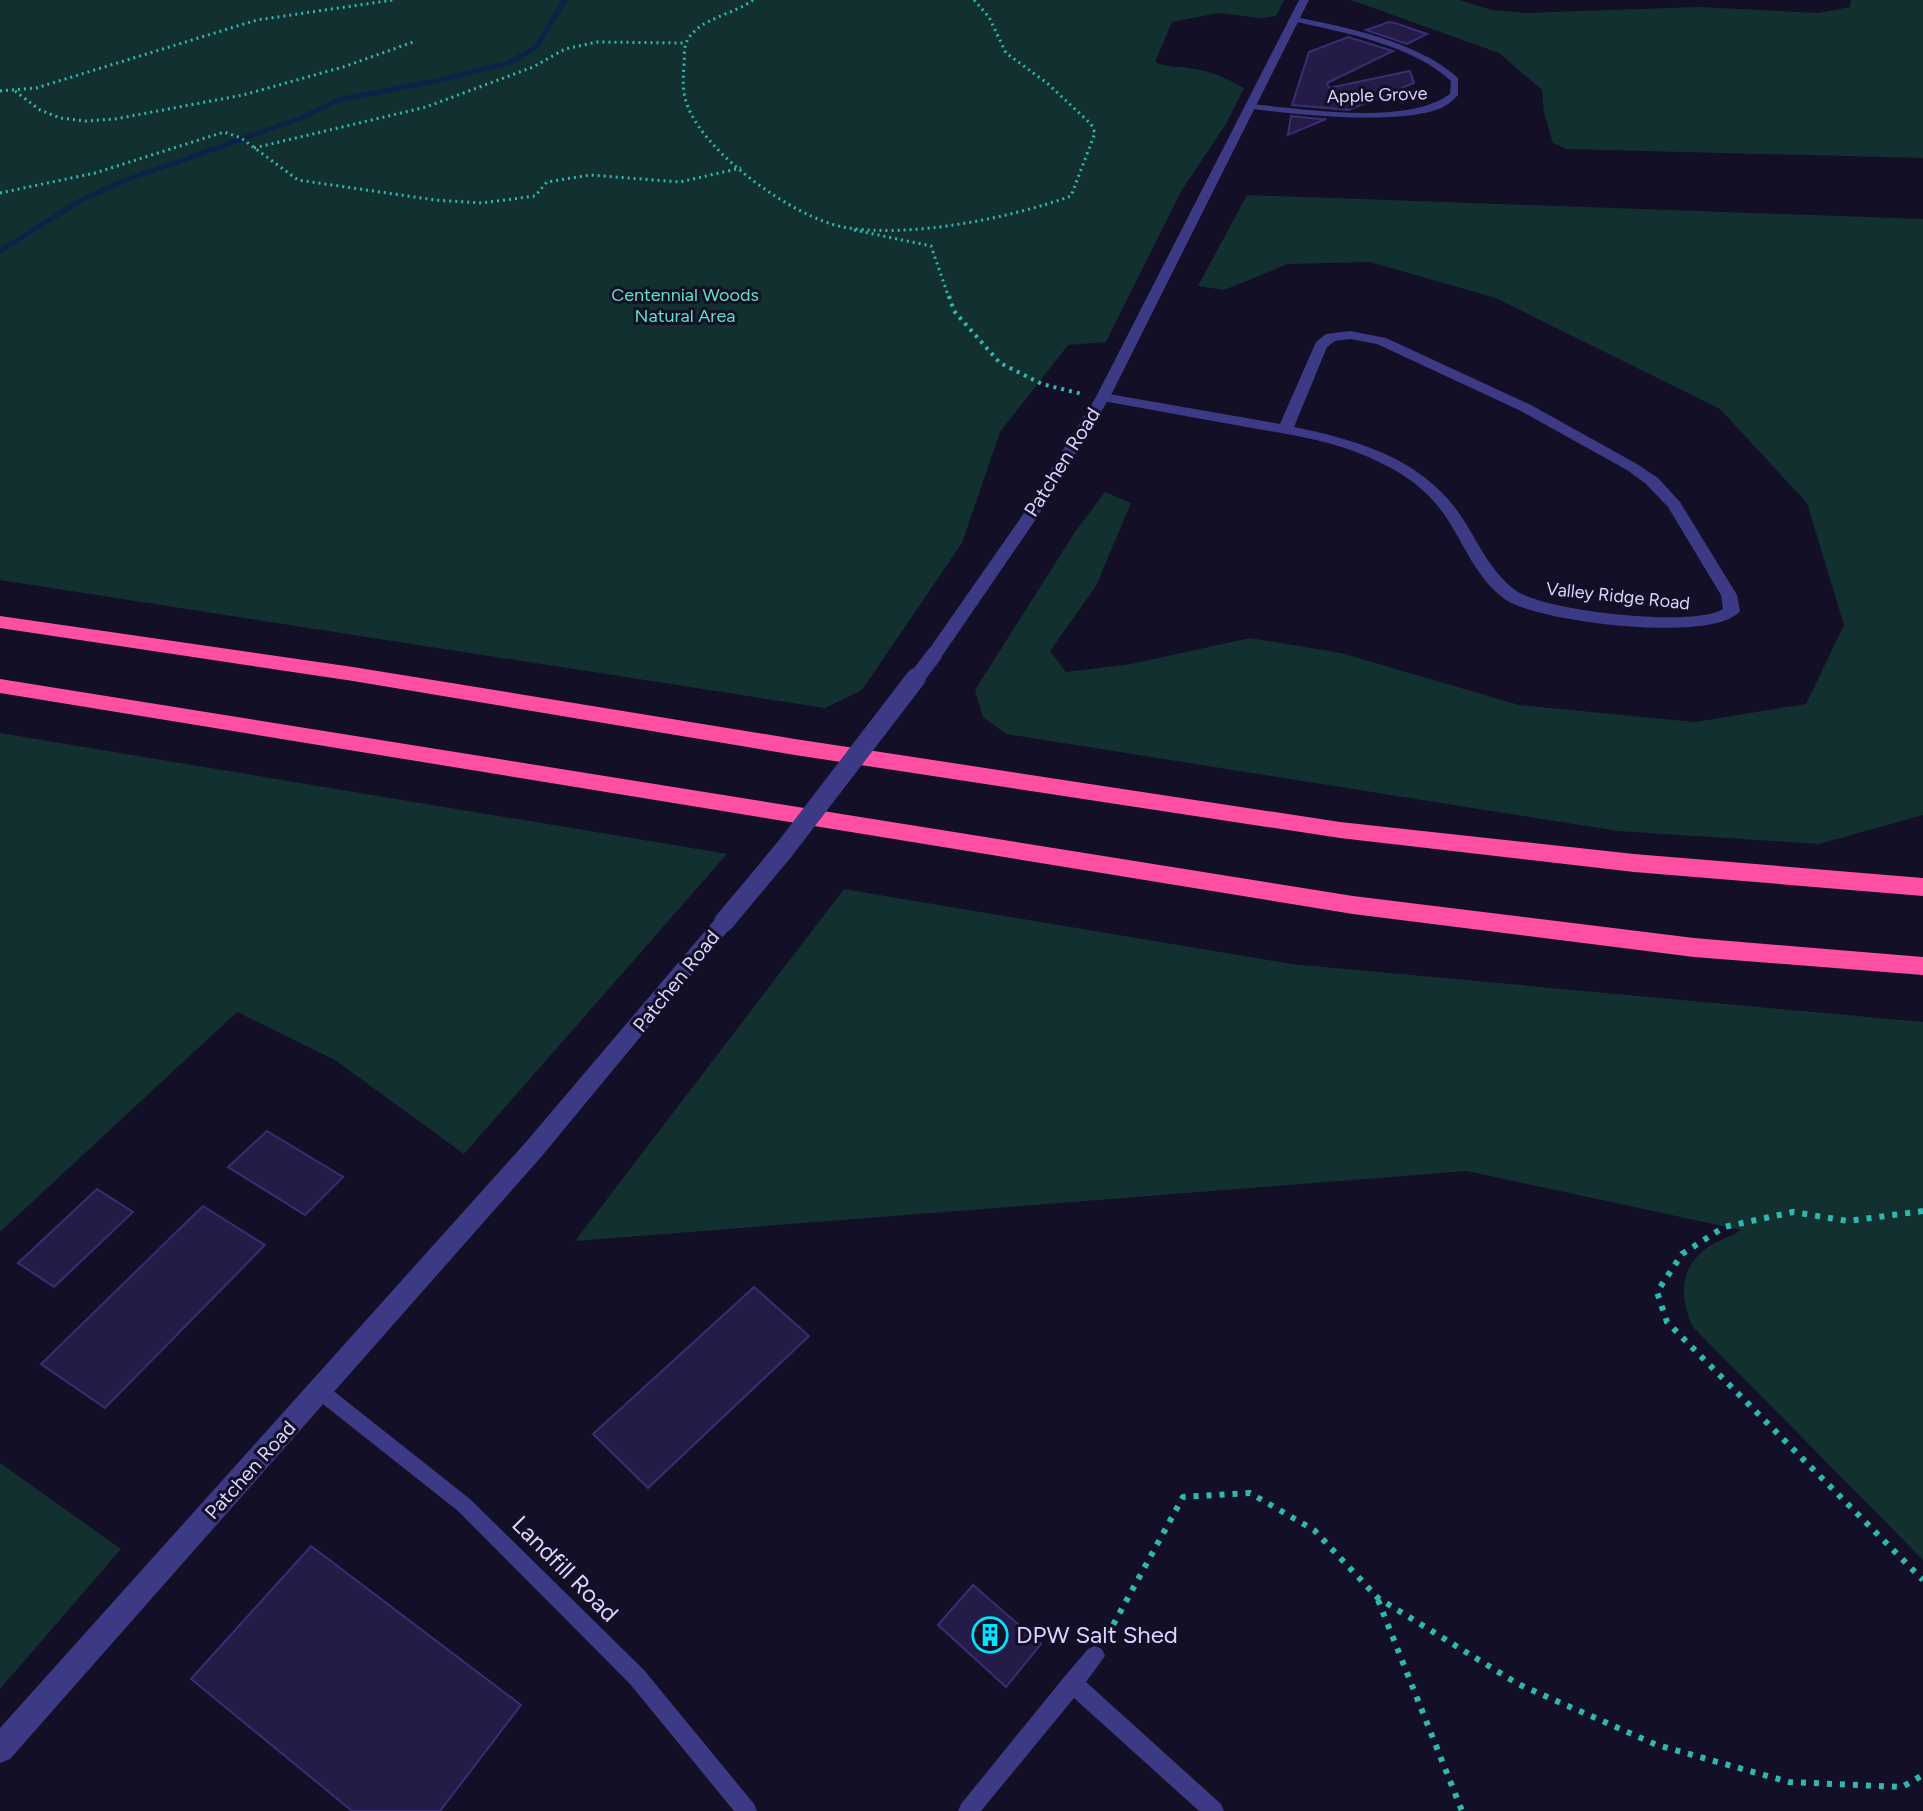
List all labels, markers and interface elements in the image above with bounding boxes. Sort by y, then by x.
street label: Apple Grove [1326,82,1428,108]
park label: Centennial Woods Natural Area [611,284,759,327]
street label: Patchen Road [1019,403,1105,521]
street label: Valley Ridge Road [1545,578,1691,614]
street label: Patchen Road [628,925,724,1037]
street label: Patchen Road [200,1416,300,1524]
street label: Landfill Road [506,1509,625,1628]
building icon: DPW Salt Shed [971,1616,1009,1654]
place label: DPW Salt Shed [1016,1620,1178,1649]

